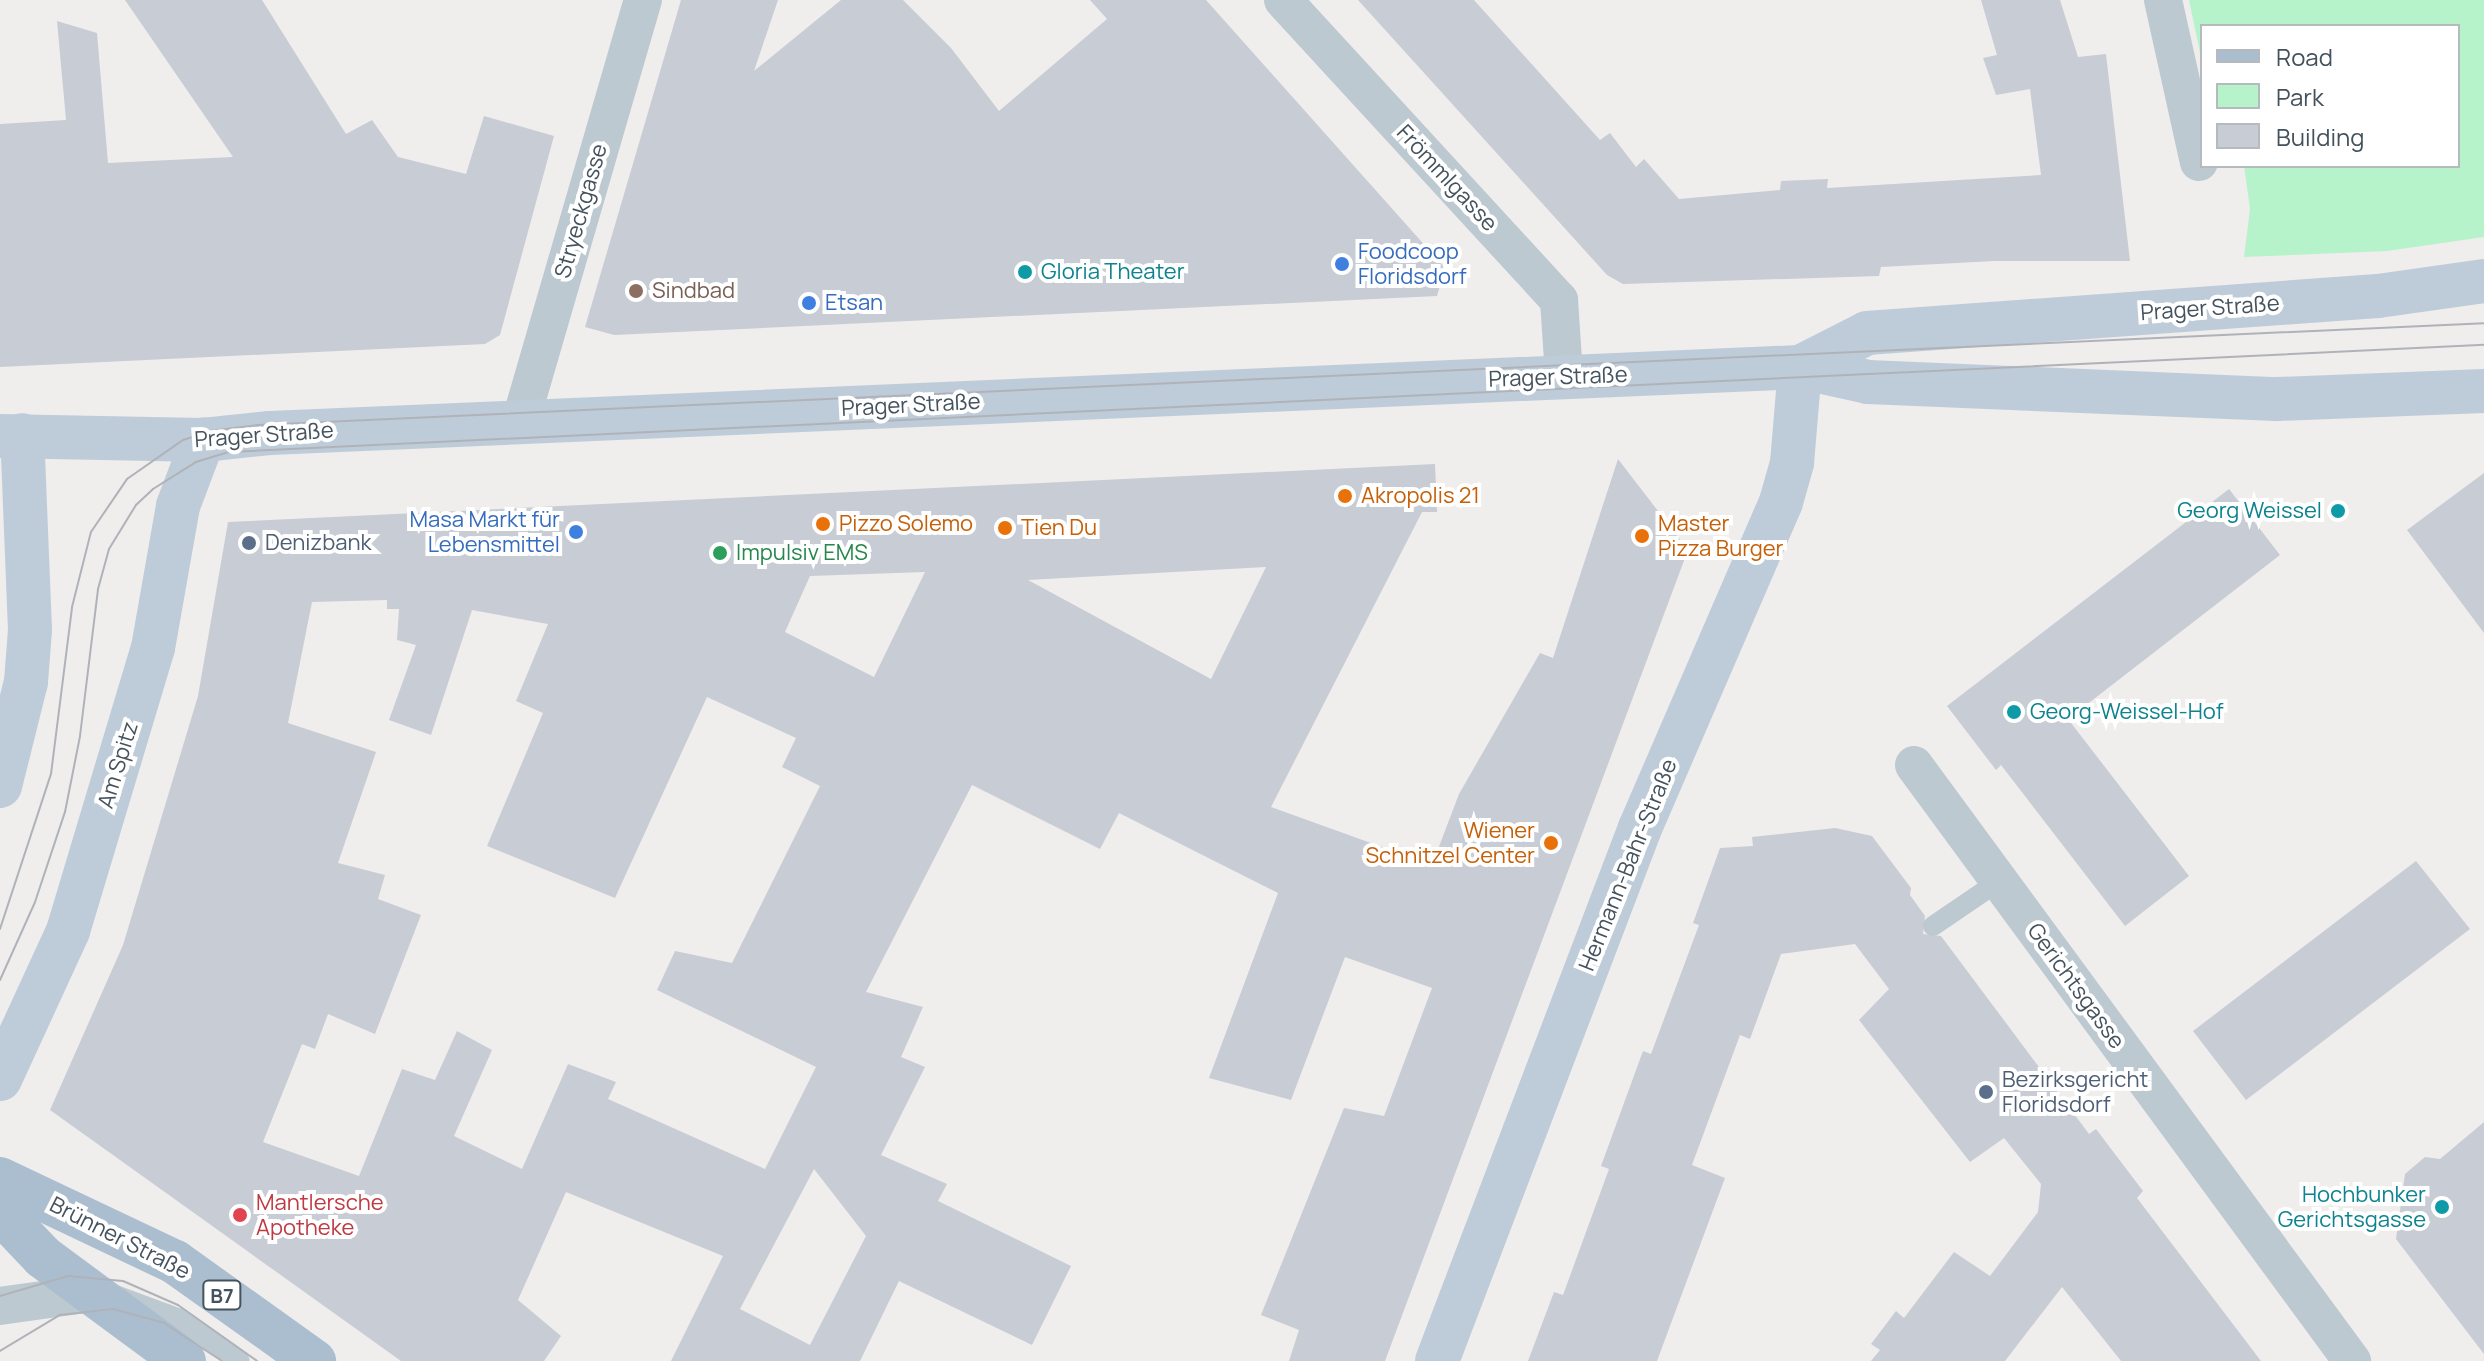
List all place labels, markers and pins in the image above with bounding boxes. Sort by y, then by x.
place label: Foodcoop Floridsdorf [1358,238,1467,290]
marker: Foodcoop Floridsdorf [1333,255,1351,273]
place label: Gloria Theater [1041,259,1185,285]
marker: Gloria Theater [1016,263,1034,281]
place label: Sindbad [652,278,735,304]
marker: Sindbad [627,282,645,300]
place label: Etsan [825,290,883,316]
marker: Etsan [800,294,818,312]
place label: Akropolis 21 [1361,483,1480,509]
marker: Akropolis 21 [1336,487,1354,505]
place label: Georg Weissel [2177,498,2322,524]
marker: Georg Weissel [2329,502,2347,520]
place label: Masa Markt für Lebensmittel [410,506,560,558]
place label: Master Pizza Burger [1658,510,1784,562]
place label: Pizzo Solemo [839,511,973,537]
marker: Pizzo Solemo [814,515,832,533]
place label: Tien Du [1021,515,1097,541]
marker: Tien Du [996,519,1014,537]
marker: Masa Markt für Lebensmittel [567,523,585,541]
marker: Master Pizza Burger [1633,527,1651,545]
place label: Denizbank [265,530,371,556]
marker: Denizbank [240,534,258,552]
place label: Impulsiv EMS [736,540,868,566]
marker: Impulsiv EMS [711,544,729,562]
place label: Georg-Weissel-Hof [2030,699,2224,725]
marker: Georg-Weissel-Hof [2005,703,2023,721]
place label: Wiener Schnitzel Center [1366,817,1535,868]
marker: Wiener Schnitzel Center [1542,834,1560,852]
place label: Bezirksgericht Floridsdorf [2002,1066,2148,1118]
marker: Bezirksgericht Floridsdorf [1977,1083,1995,1101]
place label: Hochbunker Gerichtsgasse [2278,1181,2426,1232]
place label: Mantlersche Apotheke [256,1189,384,1240]
marker: Hochbunker Gerichtsgasse [2433,1198,2451,1216]
marker: Mantlersche Apotheke [231,1206,249,1224]

